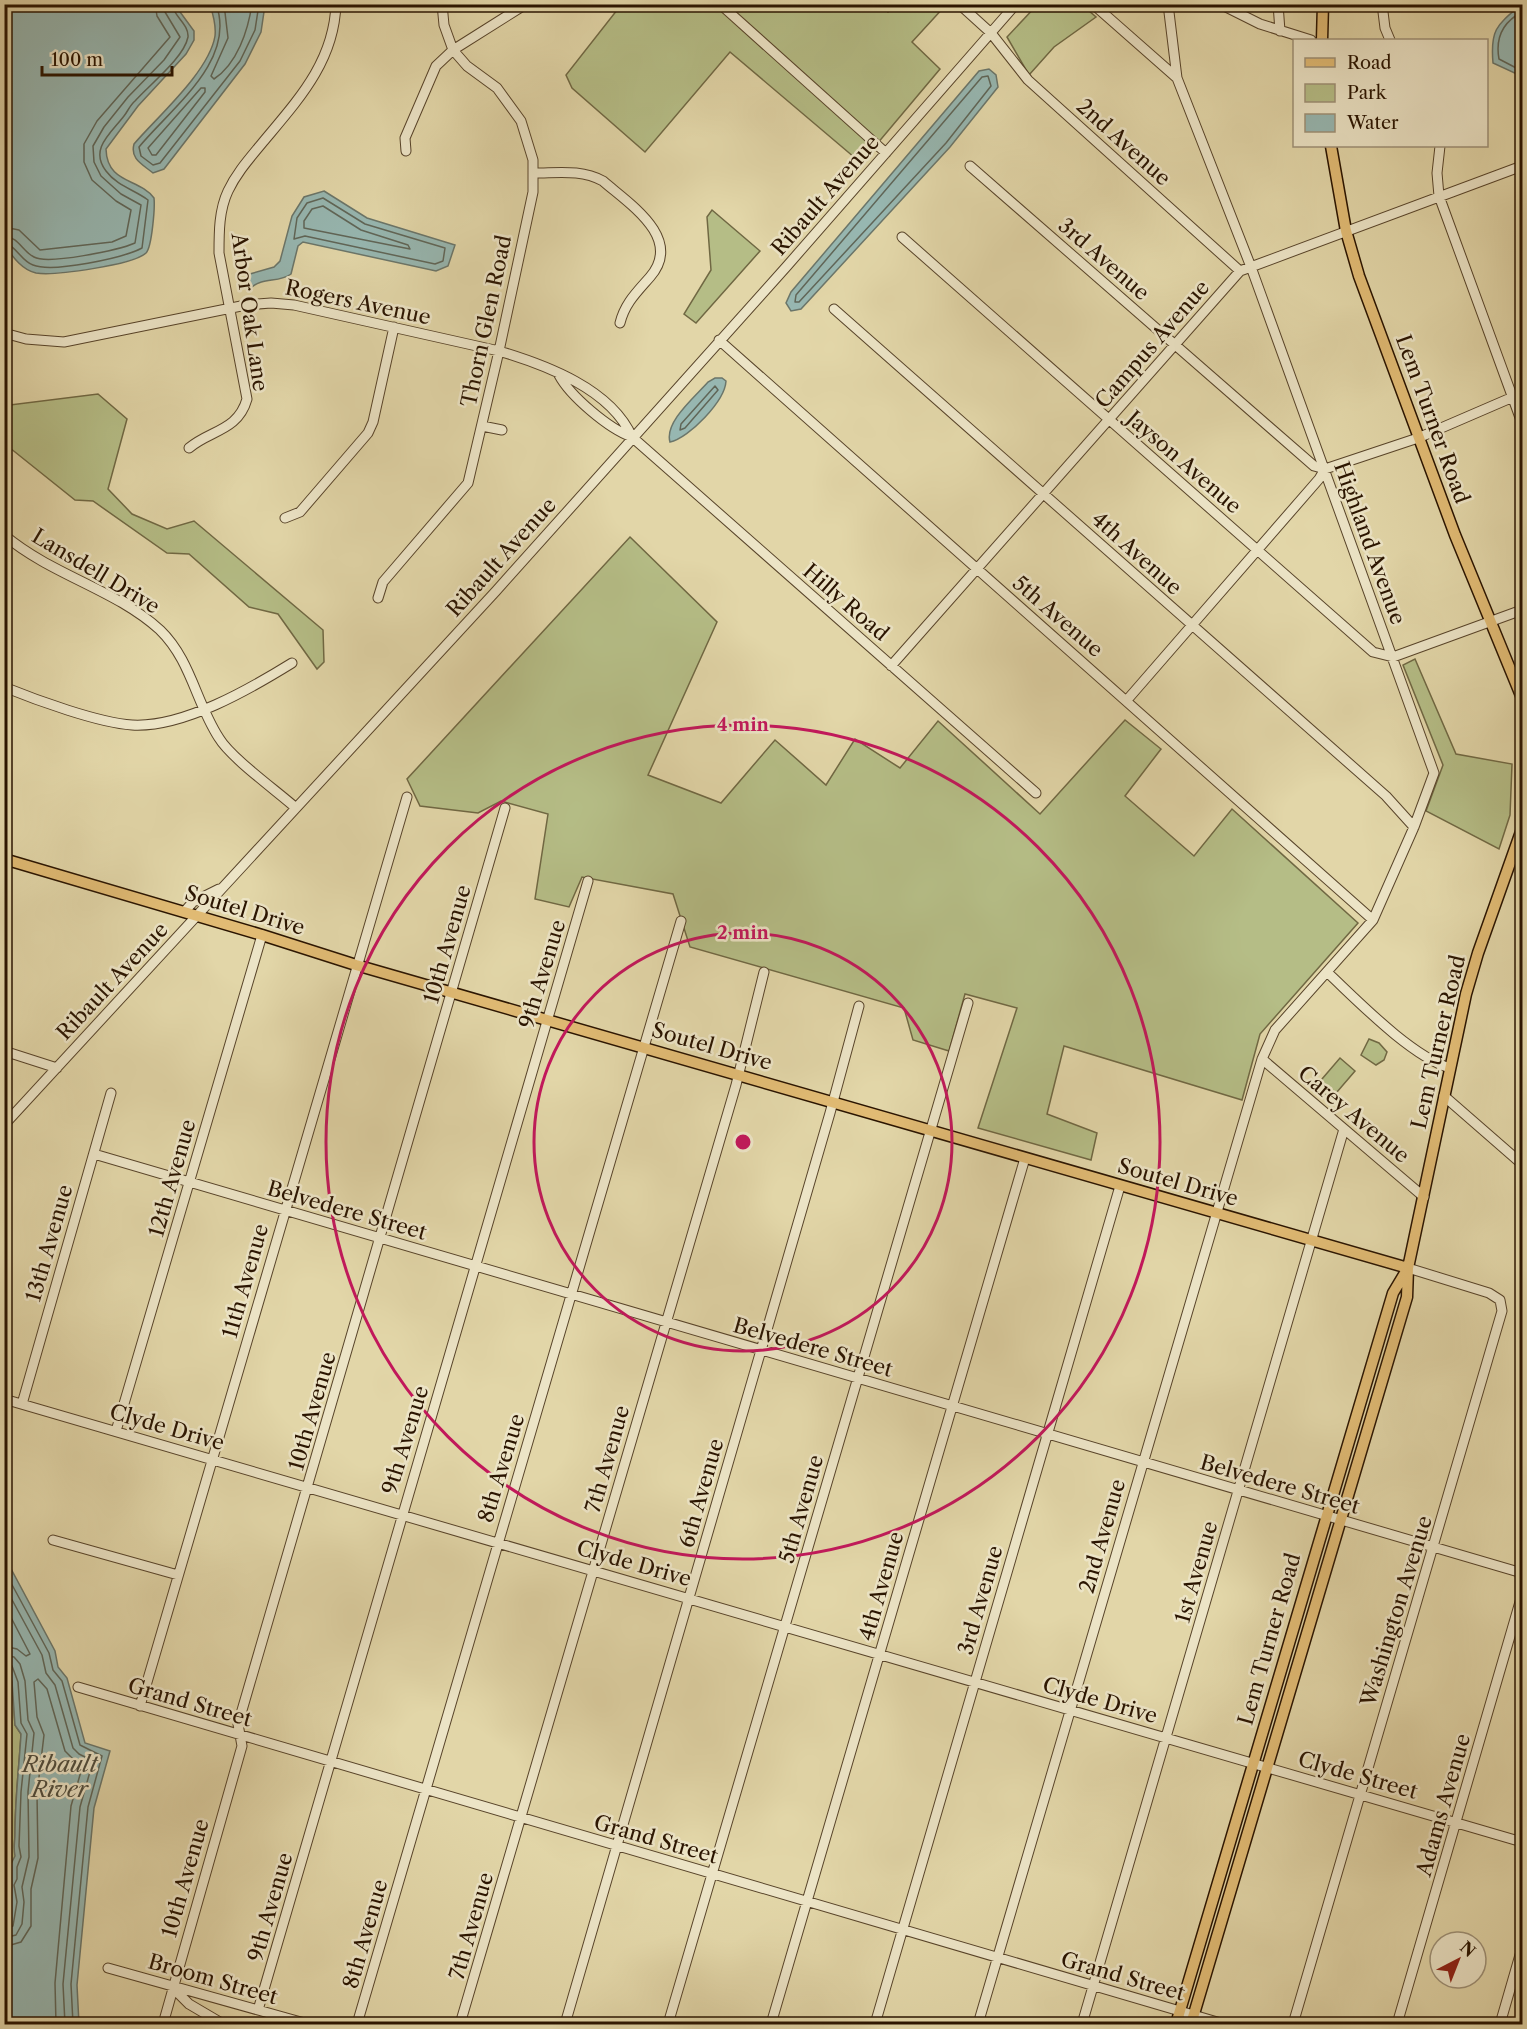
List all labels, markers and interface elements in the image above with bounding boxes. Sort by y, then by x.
scale bar [42,39,172,77]
legend [1293,39,1488,147]
text: 100 m [51,49,103,71]
text: Road [1347,52,1392,74]
text: Park [1347,82,1388,104]
street label: 2nd Avenue [1072,93,1176,191]
text: Water [1346,112,1399,134]
street label: Ribault Avenue [766,130,884,260]
street label: 3rd Avenue [1053,213,1155,305]
street label: Arbor Oak Lane [226,230,273,393]
street label: Thorn Glen Road [456,233,516,409]
street label: Rogers Avenue [283,274,433,330]
street label: Campus Avenue [1090,275,1214,413]
street label: Lem Turner Road [1391,331,1475,507]
street label: Jayson Avenue [1119,404,1246,519]
street label: Highland Avenue [1329,458,1411,628]
street label: Ribault Avenue [441,492,561,622]
street label: 4th Avenue [1087,506,1187,600]
street label: Lansdell Drive [28,523,164,619]
street label: Hilly Road [798,558,894,646]
street label: 5th Avenue [1008,570,1108,662]
text: 4 min [717,714,770,736]
street label: Soutel Drive [182,880,308,940]
street label: 10th Avenue [418,882,476,1006]
street label: Ribault Avenue [51,917,173,1045]
street label: 9th Avenue [514,917,570,1031]
text: 2 min [717,922,770,944]
street label: Lem Turner Road [1406,952,1470,1131]
street label: Soutel Drive [649,1017,775,1075]
street label: Carey Avenue [1293,1060,1415,1168]
street label: 12th Avenue [143,1116,201,1240]
centre of rings [733,1132,753,1152]
street label: Soutel Drive [1115,1153,1241,1211]
street label: Belvedere Street [264,1175,430,1245]
street label: 13th Avenue [20,1182,78,1304]
street label: 11th Avenue [217,1221,273,1341]
street label: Belvedere Street [730,1312,896,1382]
street label: 10th Avenue [283,1349,341,1473]
street label: 9th Avenue [377,1383,433,1497]
street label: Clyde Drive [107,1399,227,1455]
street label: 7th Avenue [580,1403,634,1515]
street label: 8th Avenue [473,1411,529,1525]
street label: 6th Avenue [674,1436,728,1550]
street label: Belvedere Street [1197,1449,1363,1519]
street label: 5th Avenue [774,1452,828,1566]
street label: 2nd Avenue [1074,1476,1130,1596]
street label: Washington Avenue [1355,1513,1437,1710]
street label: 1st Avenue [1170,1518,1222,1626]
street label: 4th Avenue [854,1529,908,1643]
street label: Clyde Drive [574,1535,694,1591]
street label: 3rd Avenue [953,1543,1007,1657]
street label: Lem Turner Road [1232,1550,1306,1728]
street label: Grand Street [125,1672,255,1732]
street label: Clyde Drive [1040,1672,1160,1728]
street label: Adams Avenue [1410,1731,1475,1880]
street label: Clyde Street [1295,1746,1421,1804]
water label: Ribault River [20,1751,99,1803]
street label: Grand Street [591,1809,721,1869]
street label: 10th Avenue [156,1816,214,1940]
street label: 9th Avenue [243,1850,297,1964]
street label: 7th Avenue [444,1870,498,1982]
street label: 8th Avenue [337,1877,393,1991]
north arrow [1428,1930,1488,1990]
text: N [1456,1937,1480,1961]
street label: Grand Street [1058,1946,1188,2006]
street label: Broom Street [145,1949,281,2010]

